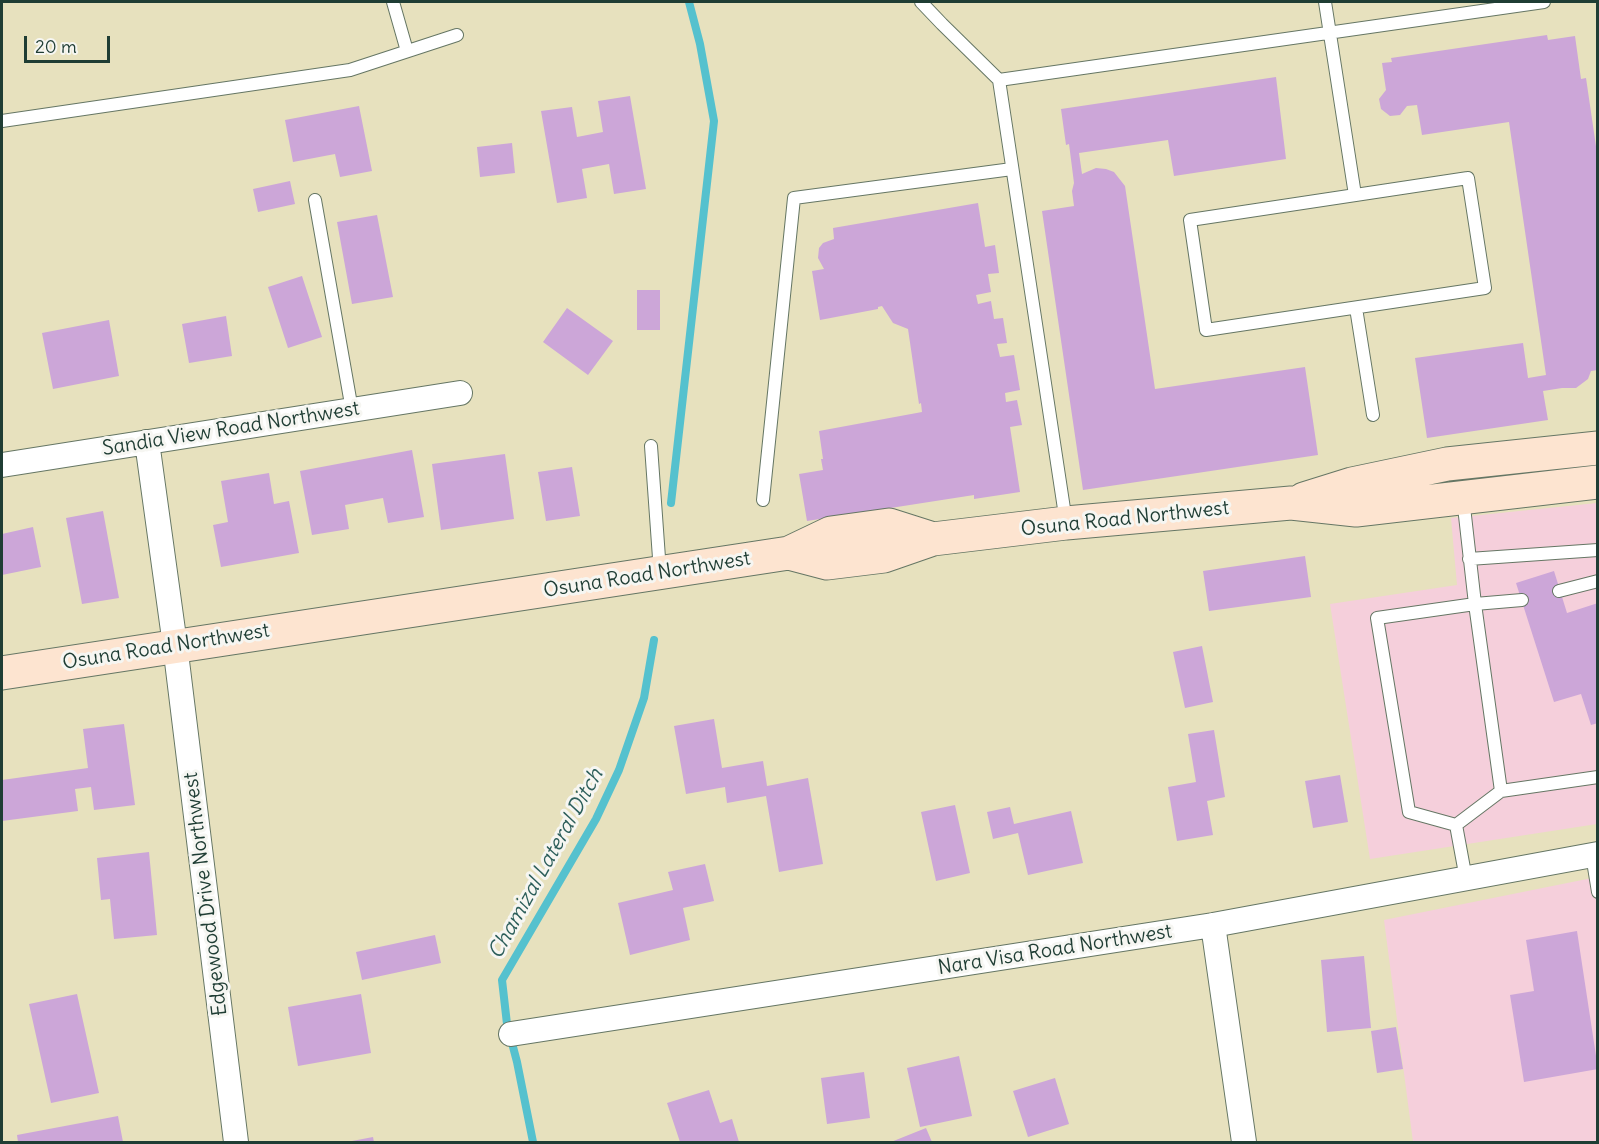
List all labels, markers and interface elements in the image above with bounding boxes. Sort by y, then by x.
scale bar [27,24,112,62]
text: 20 m [35,35,77,58]
street label: Sandia View Road Northwest [101,397,361,461]
street label: Osuna Road Northwest [1020,496,1230,542]
street label: Osuna Road Northwest [542,547,752,603]
street label: Osuna Road Northwest [61,619,271,675]
water label: Chamizal Lateral Ditch [483,764,609,964]
street label: Edgewood Drive Northwest [179,771,233,1017]
street label: Nara Visa Road Northwest [936,920,1174,980]

